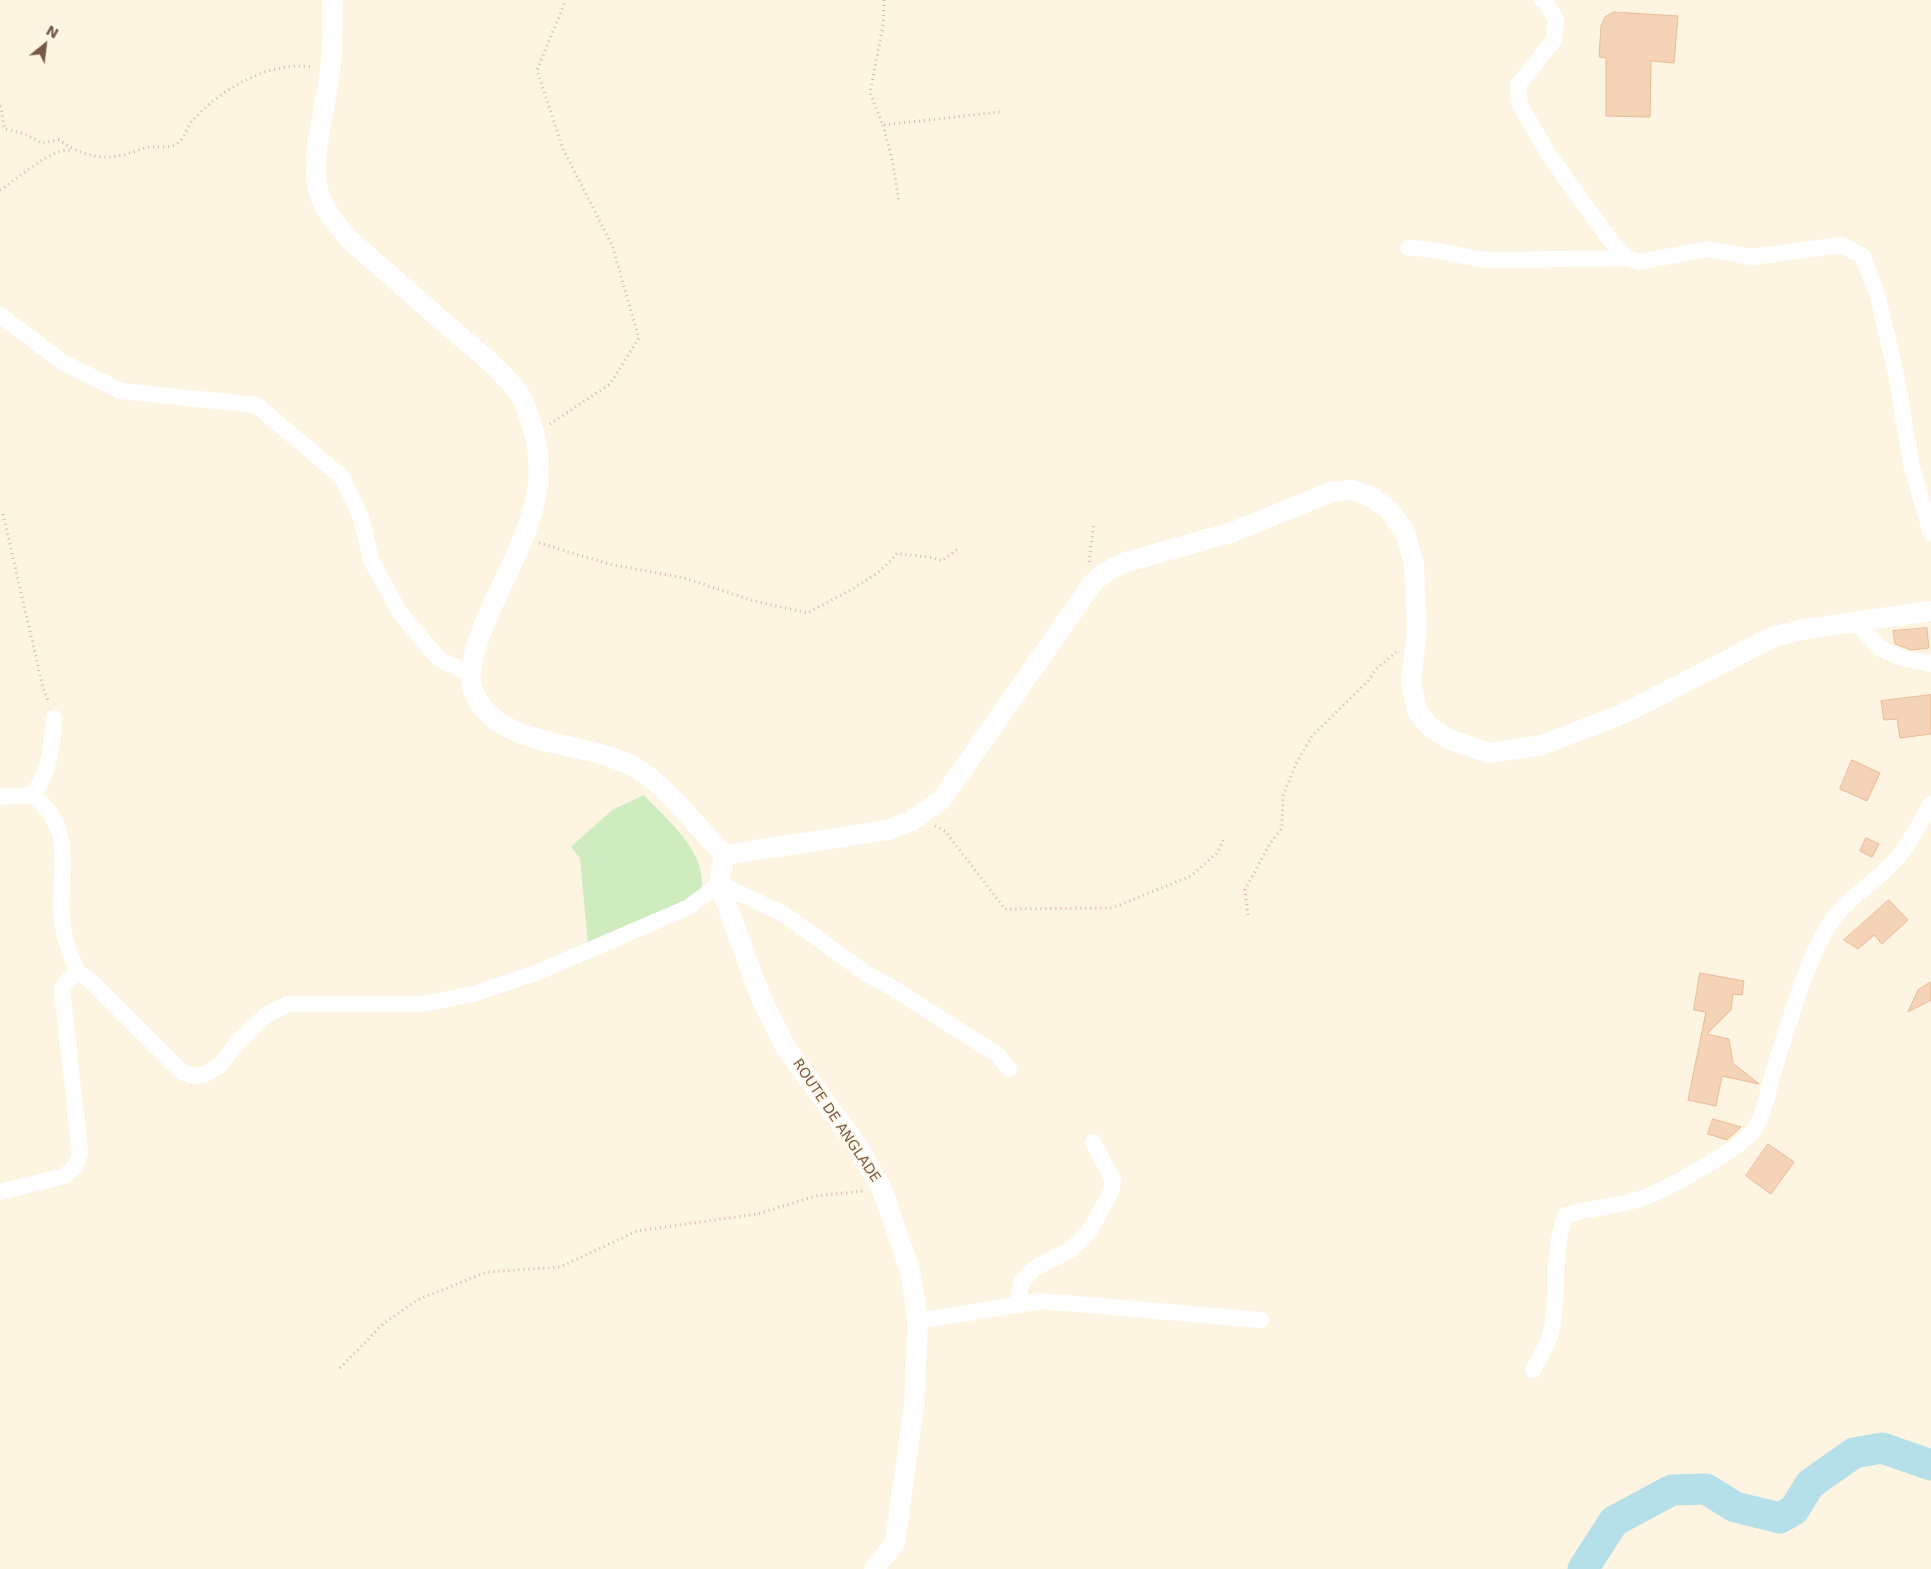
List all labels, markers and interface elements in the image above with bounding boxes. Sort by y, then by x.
north arrow [20,20,70,70]
text: N [43,22,61,42]
street label: ROUTE DE ANGLADE [788,1056,884,1186]

